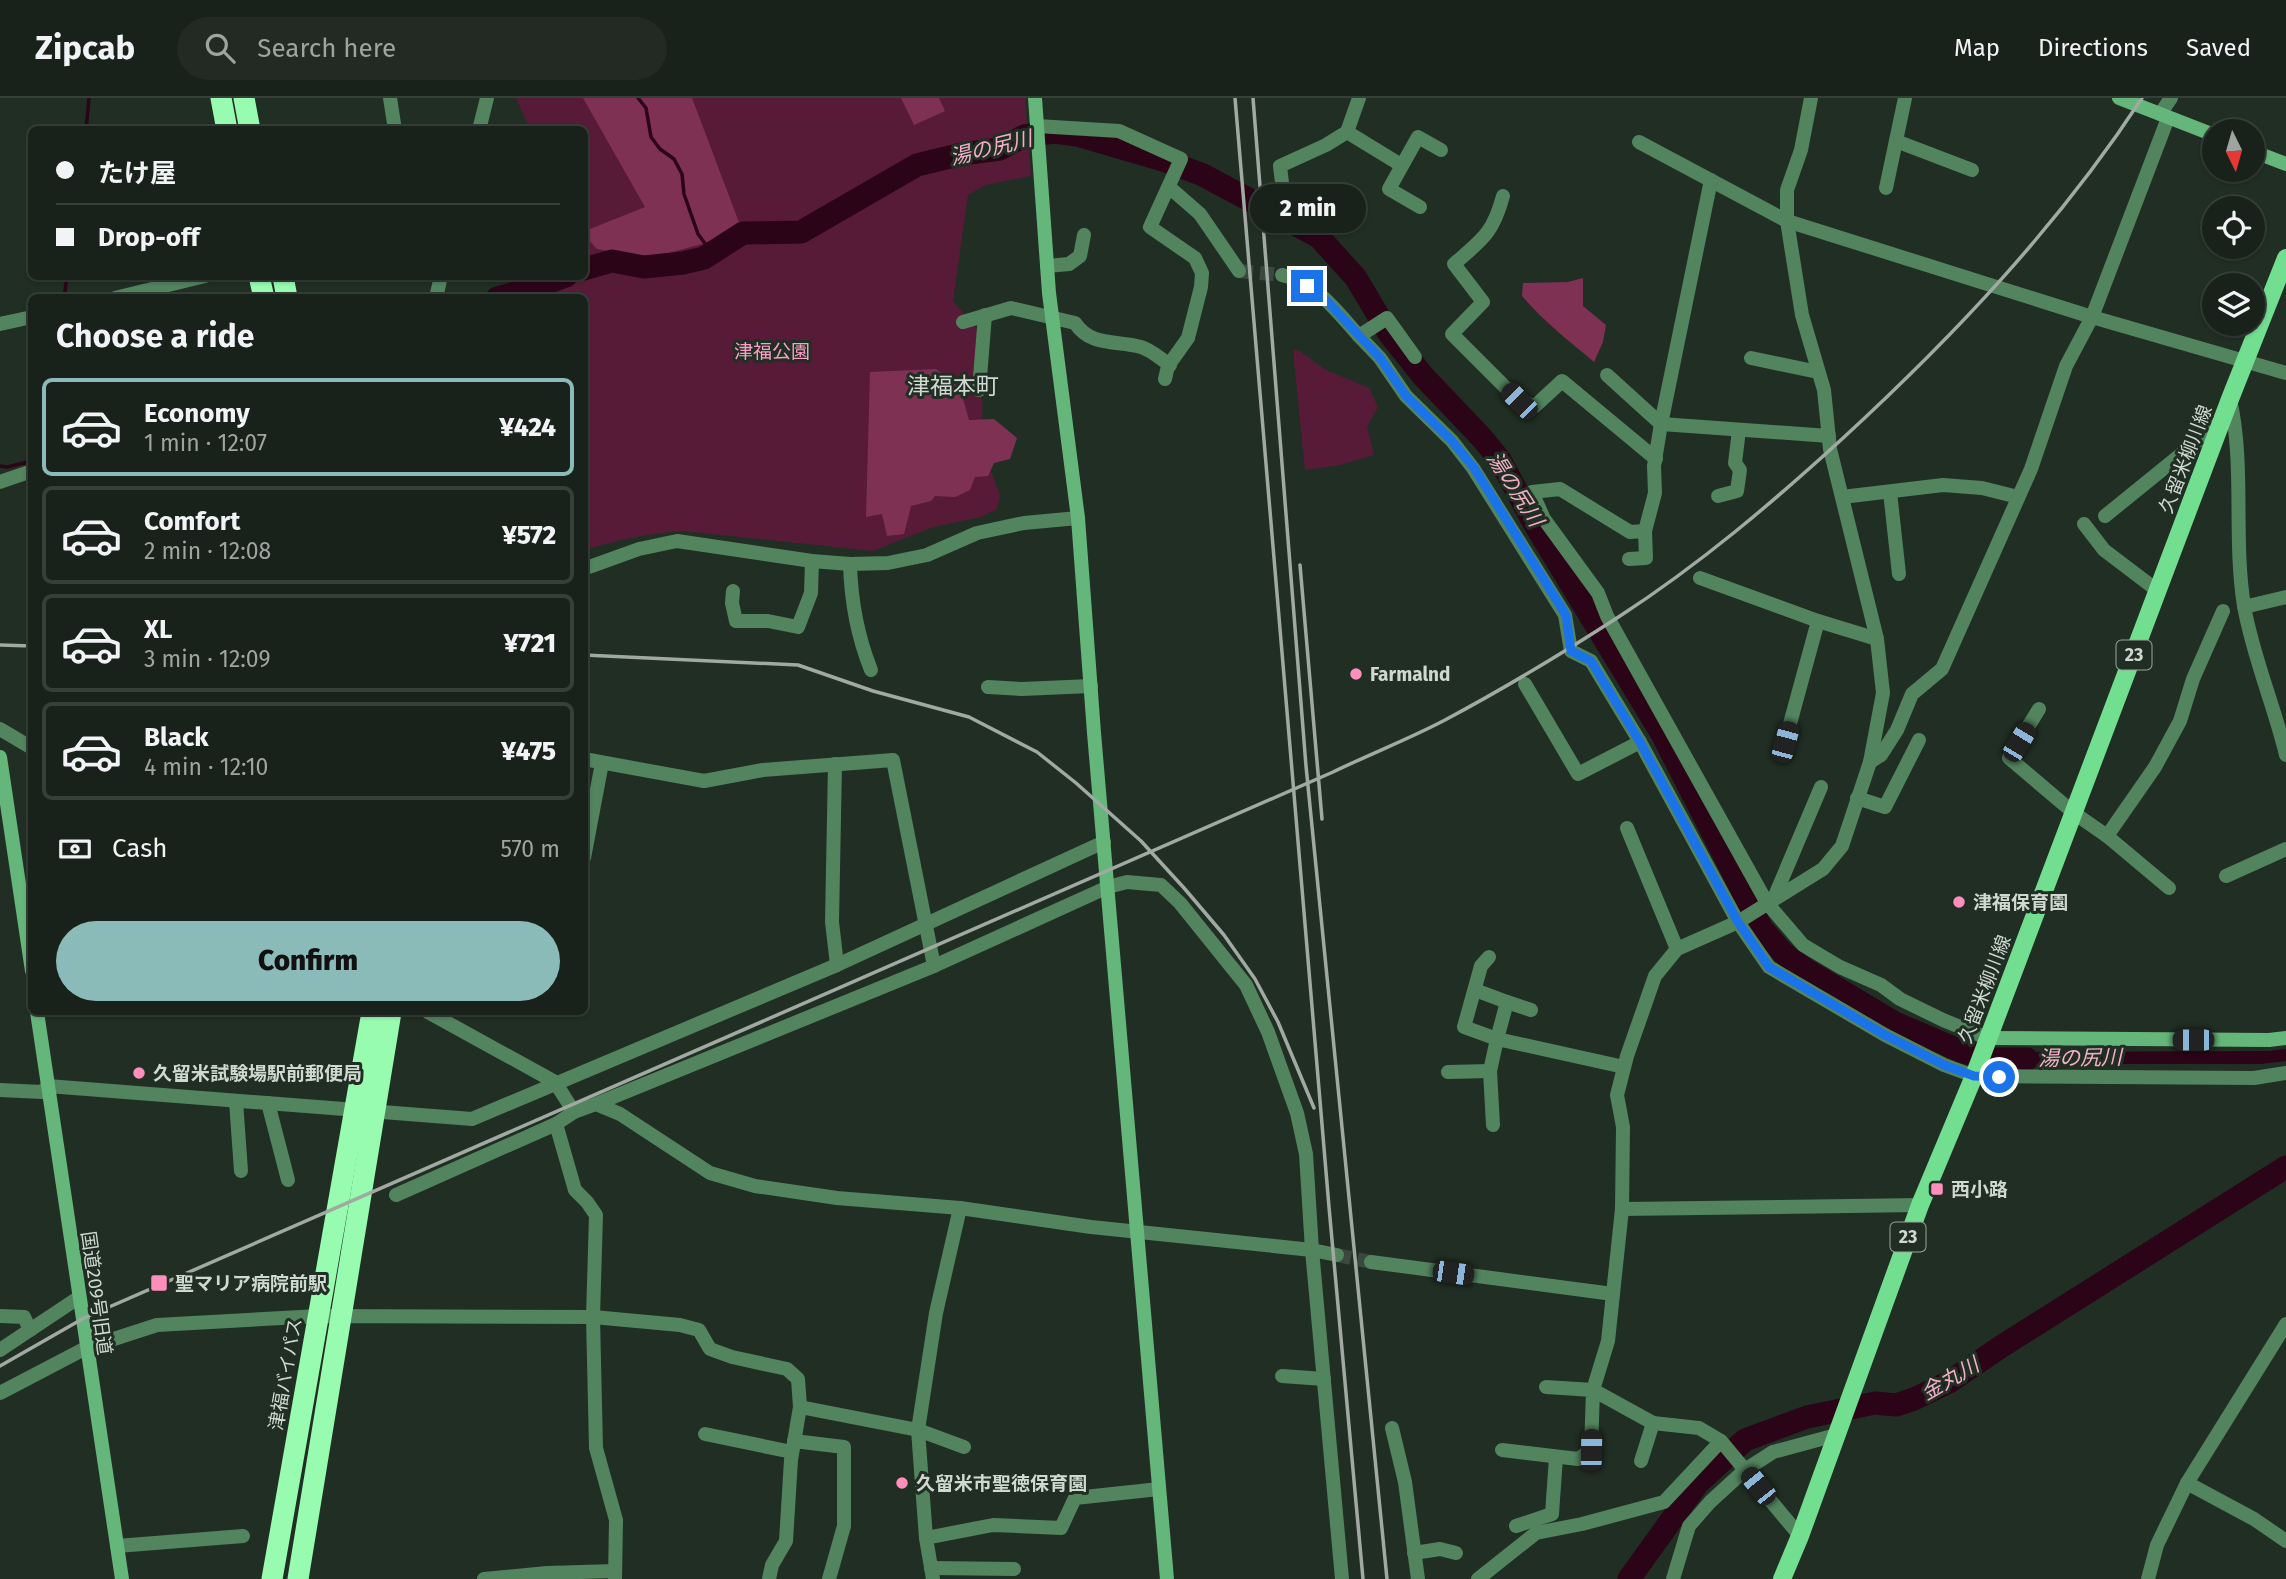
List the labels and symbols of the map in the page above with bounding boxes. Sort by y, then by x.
north arrow [2202,119,2264,182]
water label: 湯の尻川 [947,125,1037,171]
callout: 2 min [1249,184,1365,234]
route end [1291,270,1323,302]
park label: 津福公園 [734,340,810,363]
district label: 津福本町 [907,372,999,400]
car [1497,379,1542,423]
street label: 久留米柳川線 [2154,402,2217,517]
water label: 湯の尻川 [1481,447,1550,533]
road number: 23 [2116,640,2152,670]
place label: Farmalnd [1370,663,1450,686]
marker: Farmalnd [1348,666,1364,682]
car [1770,719,1801,765]
car [2000,719,2039,765]
place label: 津福保育園 [1973,891,2068,914]
marker: 津福保育園 [1951,894,1967,910]
street label: 久留米柳川線 [1953,932,2016,1047]
car [2173,1030,2215,1051]
water label: 湯の尻川 [2038,1044,2124,1072]
route start [1983,1061,2015,1093]
place label: 久留米試験場駅前郵便局 [153,1062,362,1085]
marker: 久留米試験場駅前郵便局 [131,1065,147,1081]
place label: 西小路 [1951,1178,2008,1201]
marker: 西小路 [1929,1181,1945,1197]
road number: 23 [1890,1222,1926,1252]
street label: 国道209号旧道 [76,1230,117,1356]
car [1431,1260,1476,1286]
place label: 聖マリア病院前駅 [175,1272,327,1295]
marker: 聖マリア病院前駅 [149,1273,169,1293]
street label: 津福バイパス [264,1316,307,1432]
water label: 金丸川 [1916,1351,1986,1406]
car [1581,1429,1602,1471]
car [1737,1463,1780,1509]
place label: 久留米市聖徳保育園 [916,1472,1087,1495]
marker: 久留米市聖徳保育園 [894,1475,910,1491]

